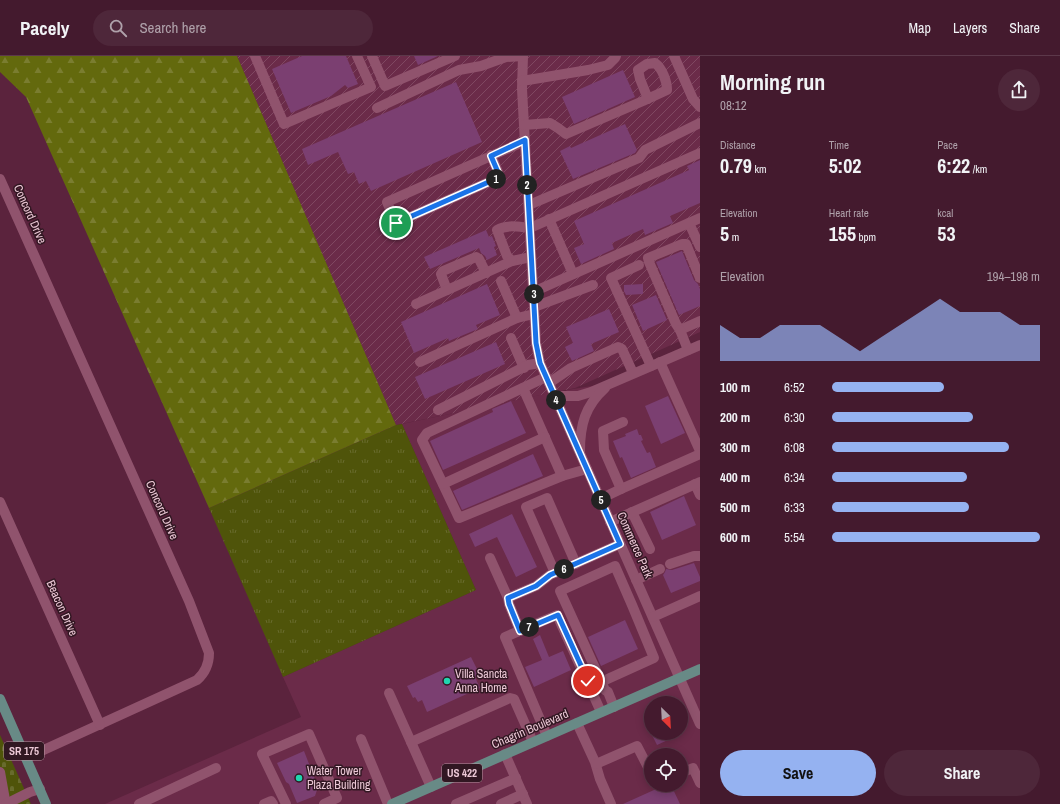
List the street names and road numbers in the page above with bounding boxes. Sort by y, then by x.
street label: Concord Drive [10,182,50,246]
street label: Concord Drive [142,478,182,542]
street label: Commerce Park [613,509,657,581]
street label: Beacon Drive [43,578,81,638]
street label: Chagrin Boulevard [489,706,571,752]
road number: SR 175 [4,742,44,760]
road number: US 422 [442,764,482,782]

